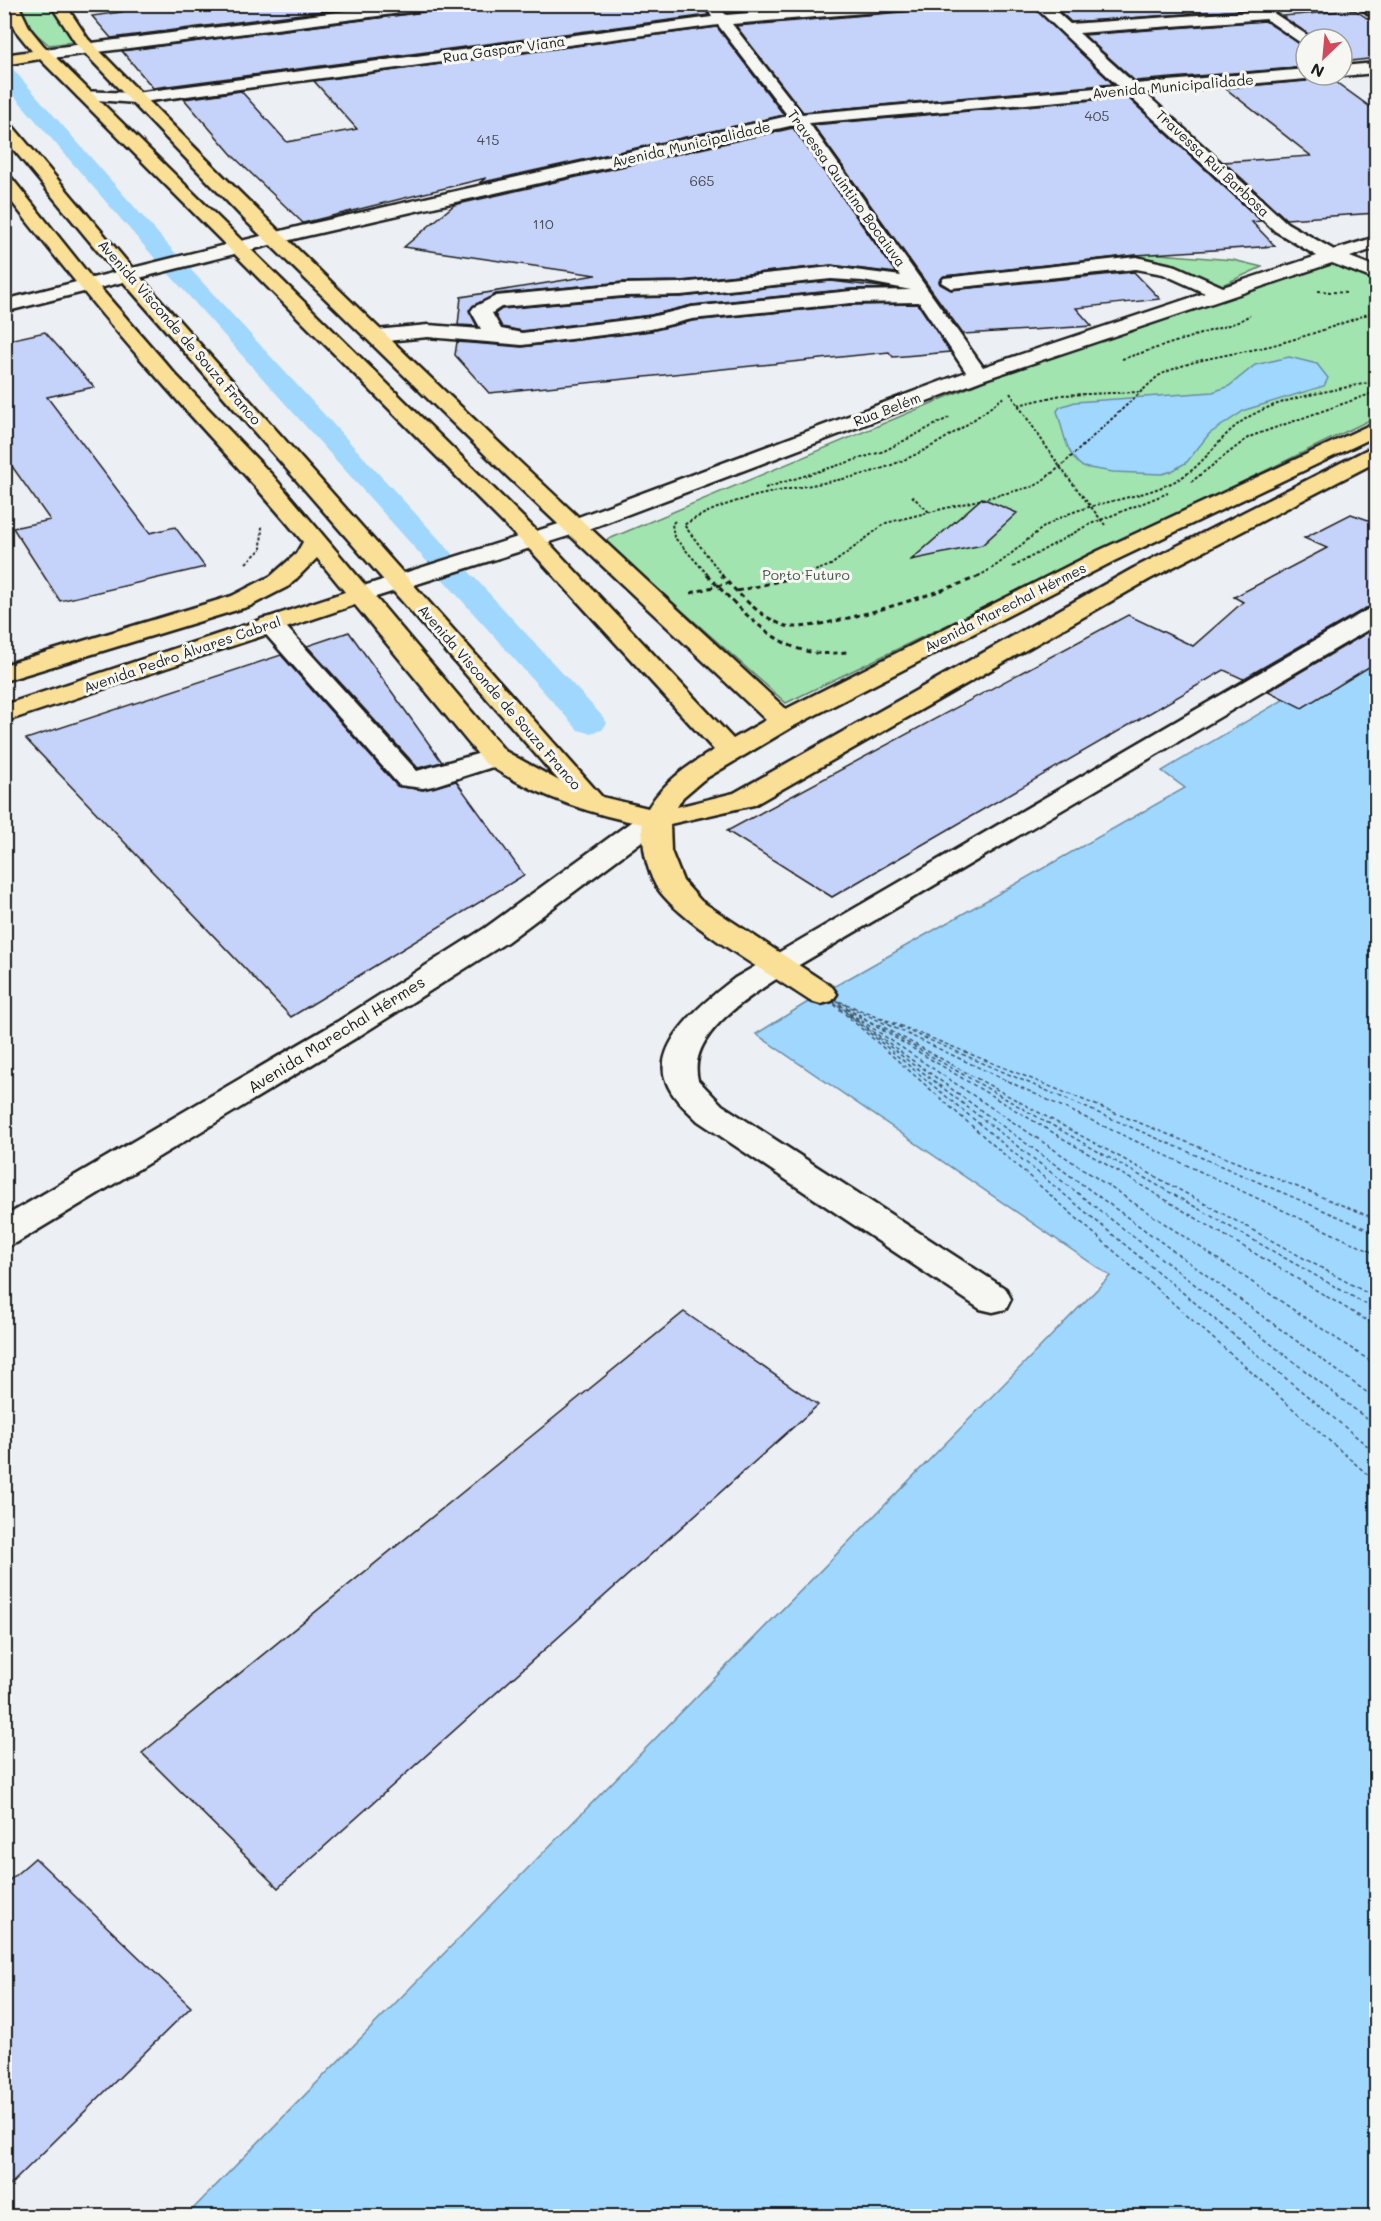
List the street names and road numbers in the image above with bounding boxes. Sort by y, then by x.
street label: Rua Gaspar Viana [442,31,566,67]
street label: Avenida Municipalidade [1091,69,1255,103]
street label: Travessa Rui Barbosa [1152,105,1274,221]
street label: Travessa Quintino Bocaiuva [783,106,911,270]
street label: Avenida Municipalidade [610,117,772,171]
street label: Avenida Visconde de Souza Franco [94,235,266,429]
street label: Rua Belém [851,387,923,431]
street label: Avenida Marechal Hérmes [921,558,1089,656]
street label: Avenida Visconde de Souza Franco [414,600,586,794]
street label: Avenida Pedro Álvares Cabral [81,611,283,697]
street label: Avenida Marechal Hérmes [244,971,428,1097]

